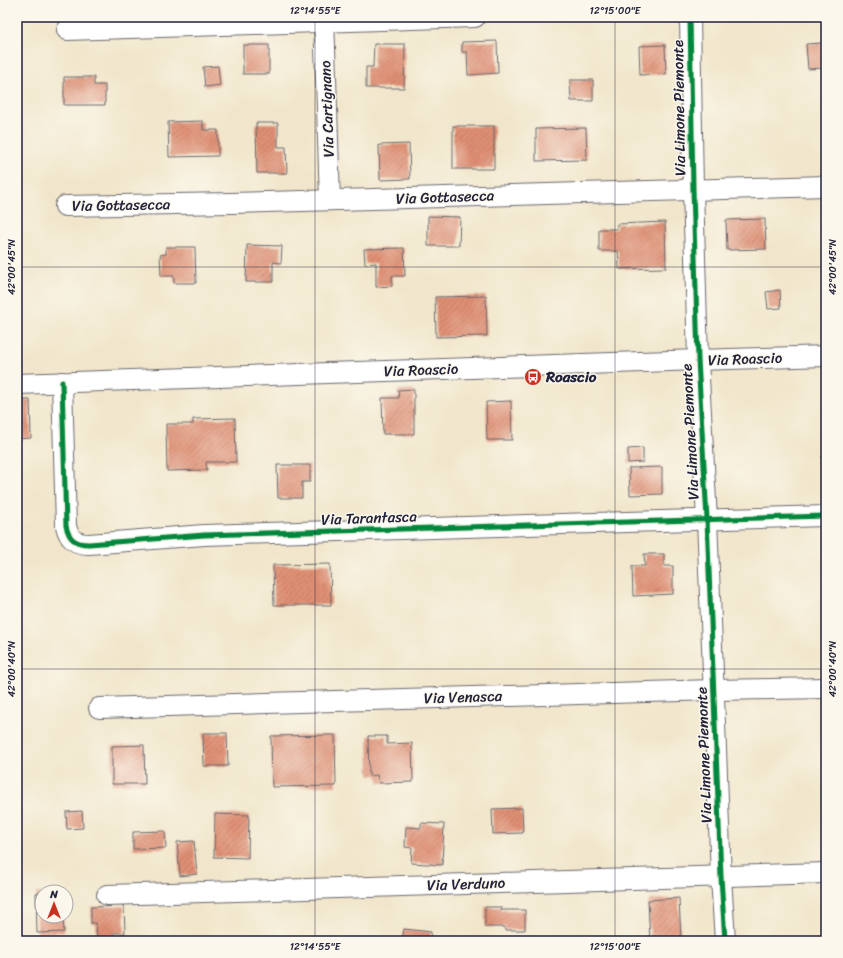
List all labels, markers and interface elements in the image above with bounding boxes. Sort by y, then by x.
text: 12°14'55"E [290,2,342,20]
text: 12°15'00"E [590,2,642,20]
street label: Via Limone Piemonte [665,40,693,176]
street label: Via Cartignano [312,60,342,158]
street label: Via Gottasecca [395,182,495,212]
street label: Via Gottasecca [72,191,171,219]
text: 42°00'45"N [3,239,21,295]
text: 42°00'45"N [824,239,842,295]
street label: Via Roascio [707,345,783,373]
street label: Via Roascio [383,356,459,384]
street label: Via Limone Piemonte [673,363,707,501]
place label: Roascio [545,364,597,390]
bus stop icon: Roascio [523,367,543,387]
street label: Via Tarantasca [321,503,418,533]
text: 42°00'40"N [3,641,21,697]
text: 42°00'40"N [824,641,842,697]
street label: Via Venasca [423,683,503,711]
street label: Via Limone Piemonte [689,686,719,824]
street label: Via Verduno [426,870,506,898]
north arrow [34,884,74,924]
text: N [49,885,58,904]
text: 12°14'55"E [290,938,342,956]
text: 12°15'00"E [590,938,642,956]

